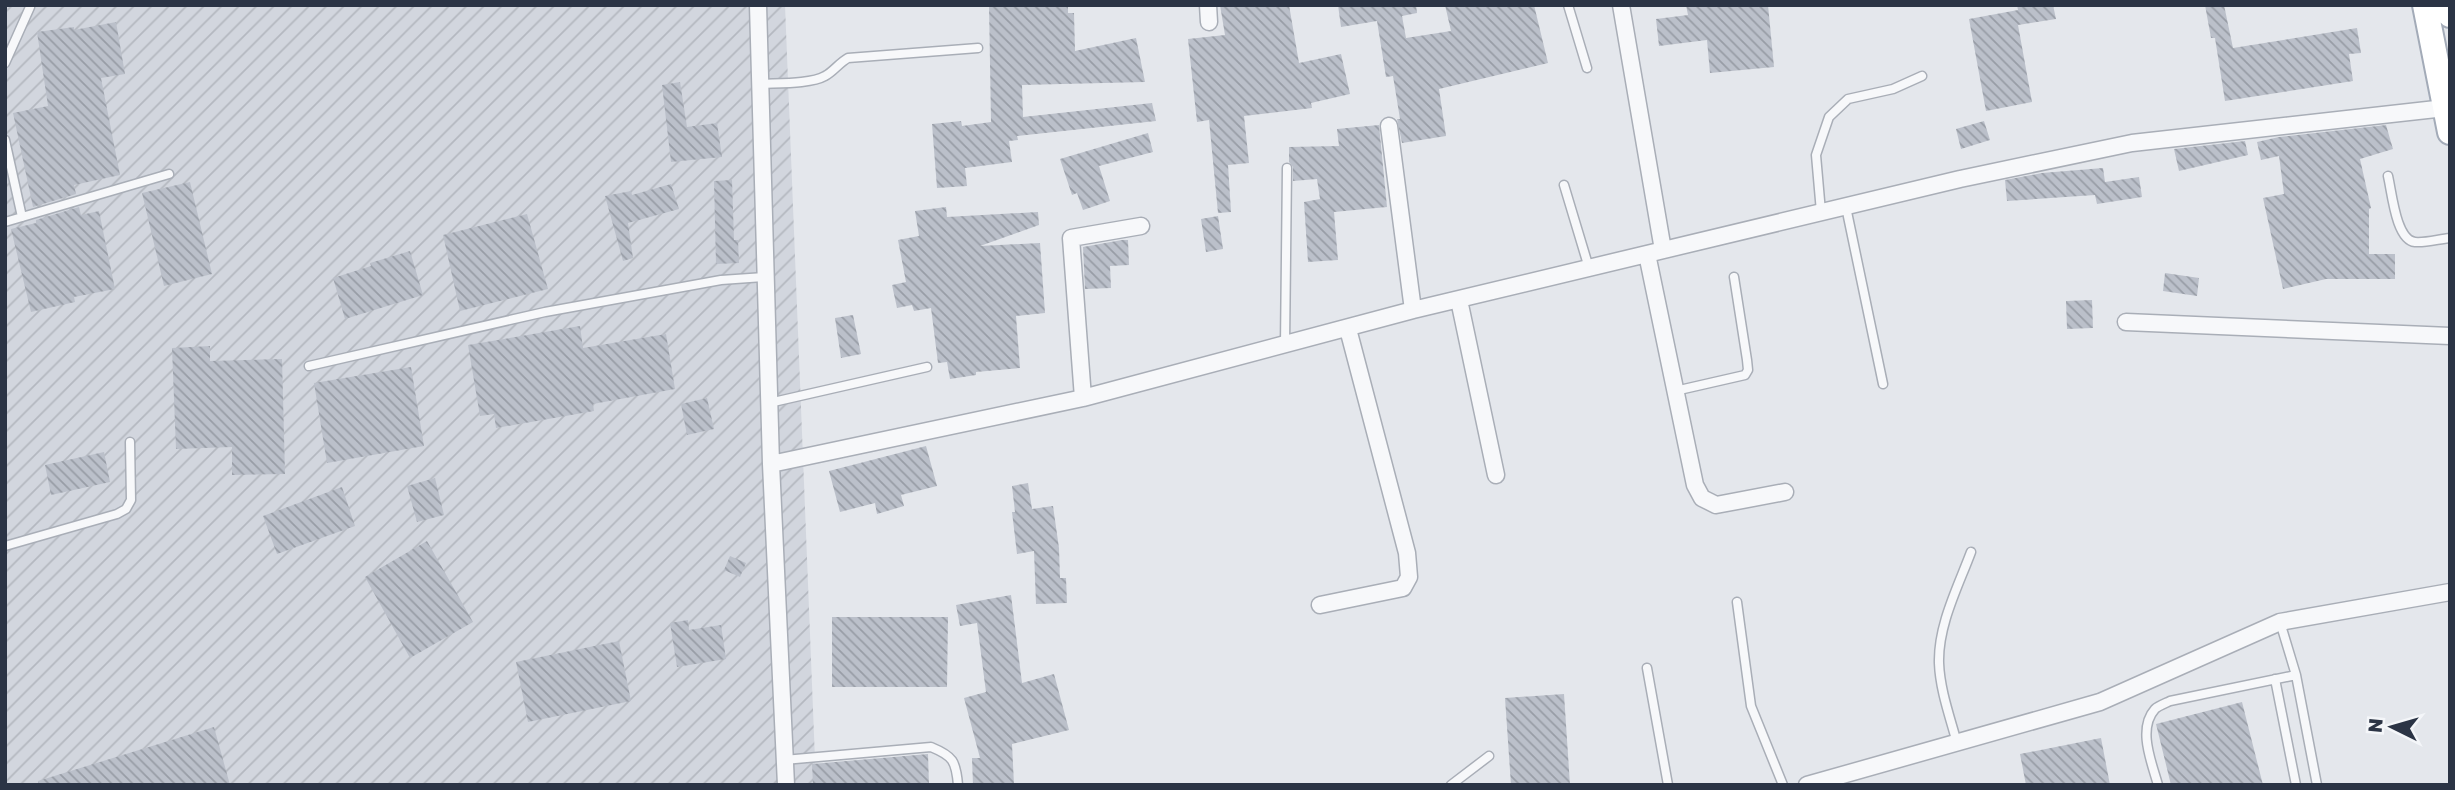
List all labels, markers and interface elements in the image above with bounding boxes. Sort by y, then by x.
north arrow [2357,692,2427,762]
text: N [2362,717,2387,734]

